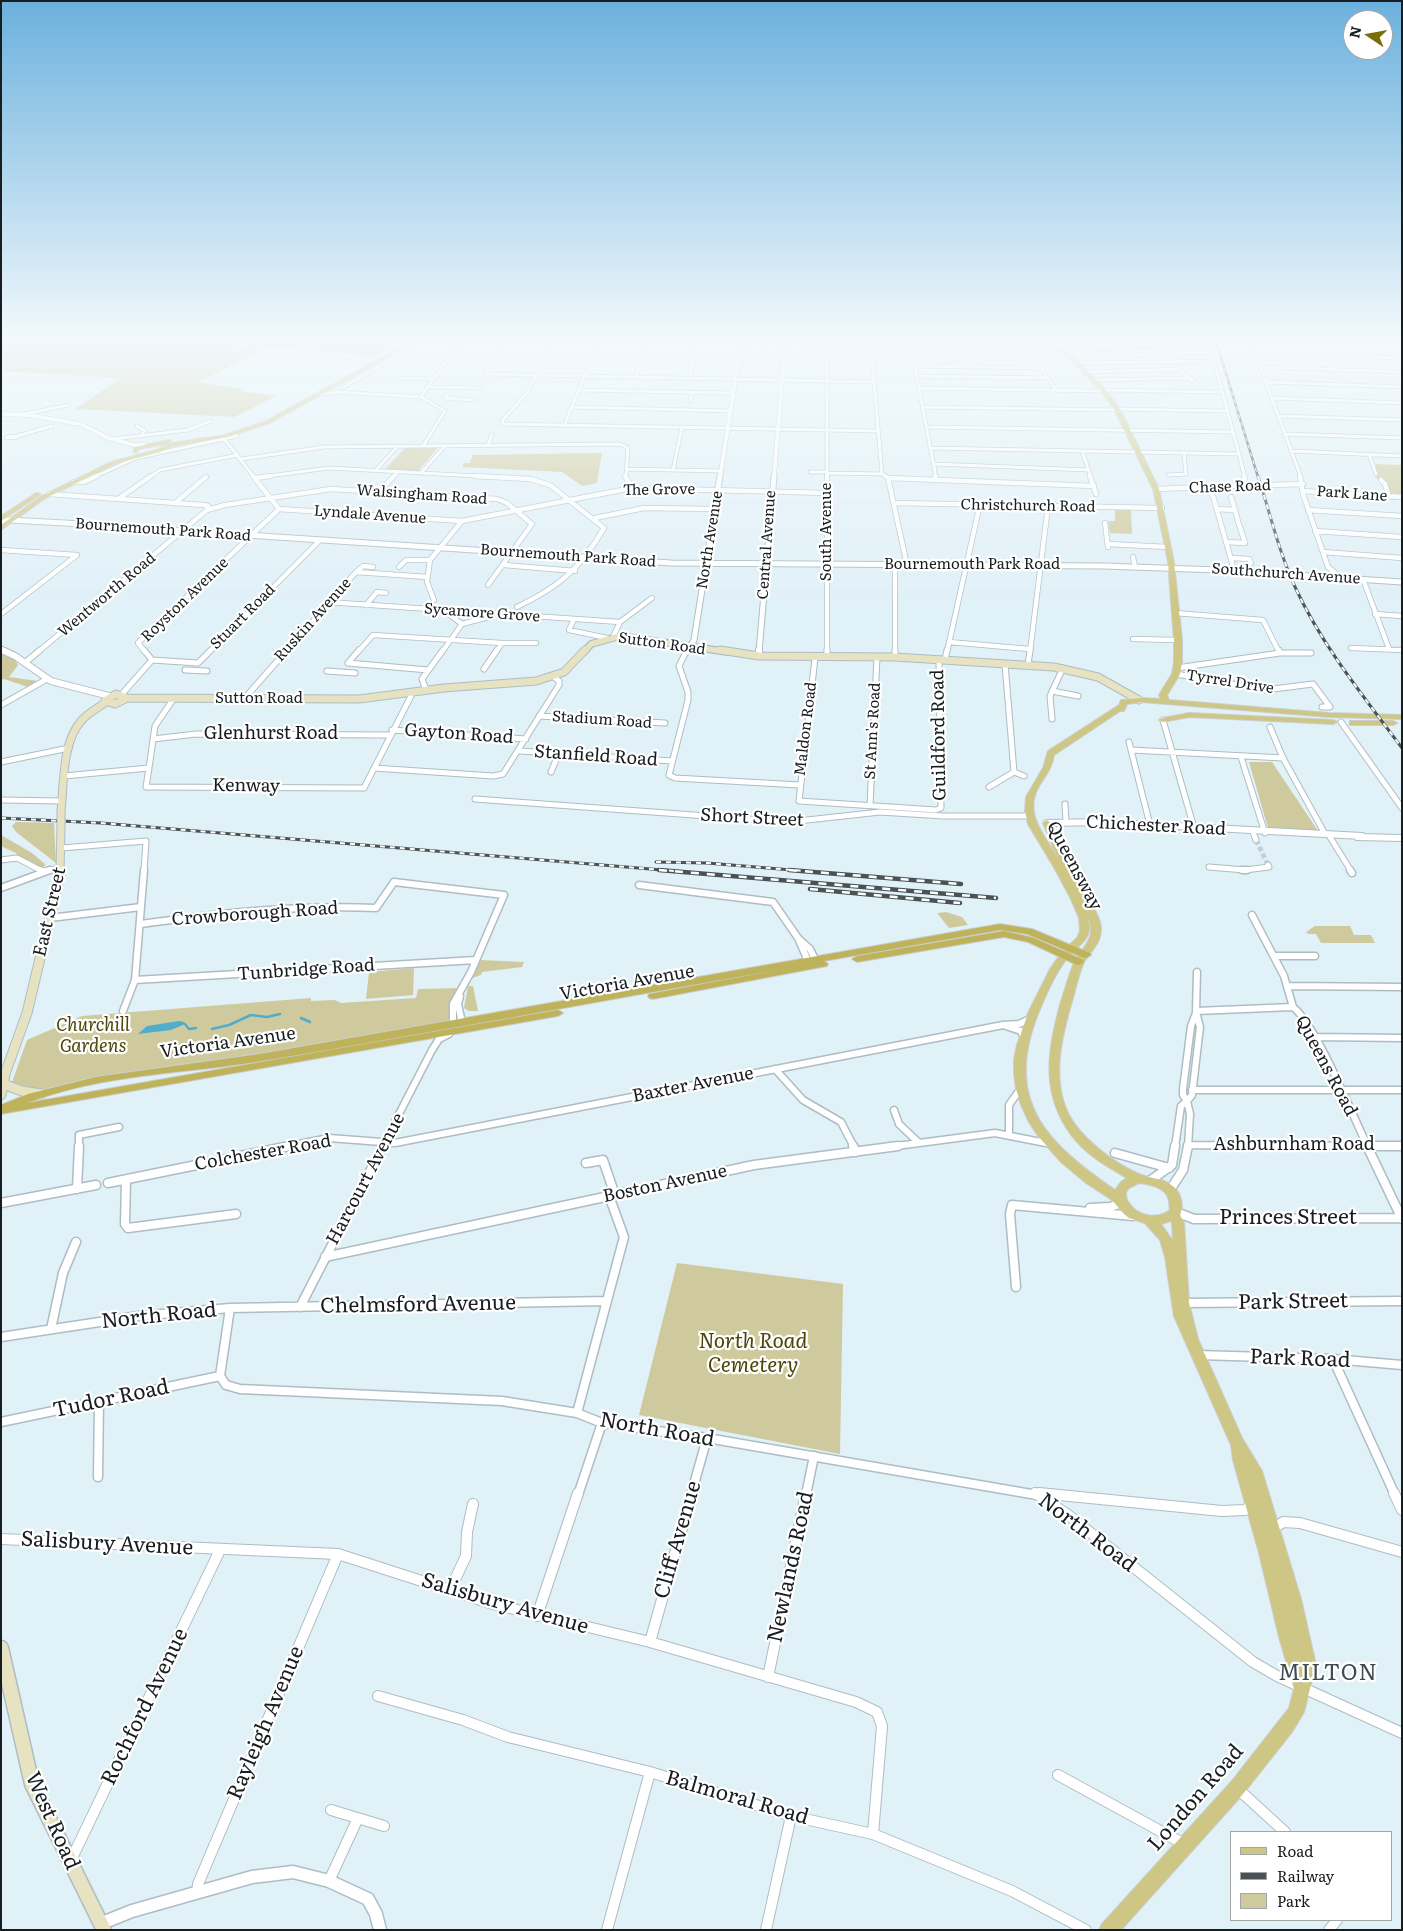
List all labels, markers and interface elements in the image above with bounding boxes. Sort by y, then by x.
north arrow [1343,10,1393,60]
text: N [1343,24,1365,40]
street label: Chase Road [1189,477,1271,497]
street label: The Grove [623,480,695,500]
street label: Walsingham Road [356,481,488,509]
street label: South Avenue [818,483,836,581]
street label: Park Lane [1316,483,1388,505]
street label: North Avenue [693,490,727,590]
street label: Central Avenue [754,490,780,600]
street label: Christchurch Road [960,496,1096,516]
street label: Lyndale Avenue [313,502,427,528]
street label: Bournemouth Park Road [74,515,252,545]
street label: Bournemouth Park Road [479,541,657,571]
street label: Wentworth Road [55,549,159,641]
street label: Royston Avenue [138,554,232,646]
street label: Bournemouth Park Road [884,556,1060,574]
street label: Southchurch Avenue [1211,560,1361,588]
street label: Ruskin Avenue [271,575,355,665]
street label: Stuart Road [207,581,279,653]
street label: Sycamore Grove [423,600,541,626]
street label: Sutton Road [617,629,707,659]
street label: Tyrrel Drive [1185,666,1275,698]
street label: Guildford Road [927,669,951,801]
street label: Maldon Road [791,681,821,777]
street label: St Ann's Road [861,682,885,780]
street label: Sutton Road [215,690,303,708]
street label: Stadium Road [551,708,653,732]
street label: Gayton Road [404,719,514,749]
street label: Glenhurst Road [204,723,338,745]
street label: Stanfield Road [533,741,659,771]
street label: Kenway [212,775,280,797]
street label: Short Street [700,804,804,832]
street label: Chichester Road [1085,812,1227,840]
street label: Queensway [1041,818,1107,914]
street label: East Street [29,865,71,959]
street label: Crowborough Road [171,897,339,931]
street label: Tunbridge Road [236,954,376,986]
street label: Victoria Avenue [558,961,696,1005]
street label: Queens Road [1290,1012,1362,1120]
park label: Churchill Gardens [56,1015,130,1058]
street label: Victoria Avenue [159,1023,297,1063]
street label: Baxter Avenue [630,1063,756,1107]
street label: Harcourt Avenue [322,1109,410,1249]
street label: Colchester Road [193,1130,333,1176]
street label: Ashburnham Road [1213,1134,1375,1156]
street label: Boston Avenue [601,1160,729,1208]
street label: Princes Street [1219,1205,1357,1231]
street label: Park Street [1238,1288,1348,1316]
street label: Chelmsford Avenue [320,1291,516,1319]
street label: North Road [100,1297,218,1335]
park label: North Road Cemetery [698,1329,808,1379]
street label: Park Road [1249,1345,1351,1373]
street label: Tudor Road [51,1374,171,1424]
street label: North Road [598,1408,716,1452]
street label: Cliff Avenue [649,1478,707,1602]
street label: North Road [1033,1488,1141,1578]
street label: Newlands Road [763,1489,819,1645]
street label: Salisbury Avenue [20,1527,194,1561]
street label: Salisbury Avenue [419,1568,591,1640]
street label: Rochford Avenue [96,1624,194,1790]
street label: Rayleigh Avenue [222,1642,310,1804]
district label: MILTON [1277,1661,1379,1687]
street label: London Road [1143,1740,1249,1856]
street label: Balmoral Road [662,1766,812,1830]
street label: West Road [19,1768,85,1874]
legend [1230,1831,1393,1921]
text: Road [1277,1839,1313,1862]
text: Railway [1277,1864,1334,1887]
text: Park [1277,1889,1310,1912]

